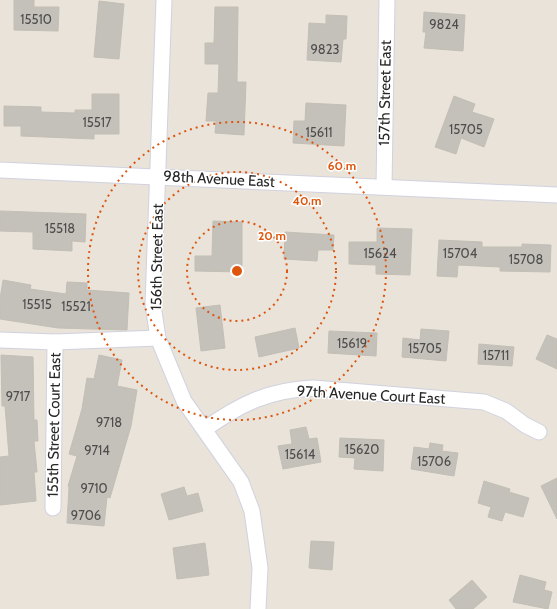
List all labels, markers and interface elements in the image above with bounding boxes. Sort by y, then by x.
house number: 15510 [20,11,52,27]
house number: 9824 [429,16,459,32]
street label: 157th Street East [375,40,395,146]
house number: 9823 [310,41,340,57]
house number: 15517 [82,114,112,130]
house number: 15705 [449,121,483,137]
house number: 15611 [305,124,333,140]
text: 60 m [328,158,356,173]
street label: 98th Avenue East [163,167,275,191]
text: 40 m [292,193,322,208]
street label: 156th Street East [147,203,167,311]
house number: 15518 [45,220,75,236]
text: 20 m [258,228,286,243]
house number: 15624 [364,245,397,261]
house number: 15704 [443,245,478,261]
house number: 15708 [509,251,543,267]
centre of rings [230,264,244,278]
house number: 15515 [22,296,52,312]
house number: 15521 [61,298,91,314]
house number: 15619 [337,335,367,351]
house number: 15705 [408,340,442,356]
house number: 15711 [483,347,509,363]
street label: 155th Street Court East [44,353,64,497]
street label: 97th Avenue Court East [296,382,446,408]
house number: 9717 [6,388,31,404]
house number: 9718 [96,414,122,430]
house number: 15620 [345,441,379,457]
house number: 9714 [84,442,110,458]
house number: 15614 [285,446,316,462]
house number: 15706 [417,453,451,469]
house number: 9710 [80,480,108,496]
house number: 9706 [71,507,101,523]

